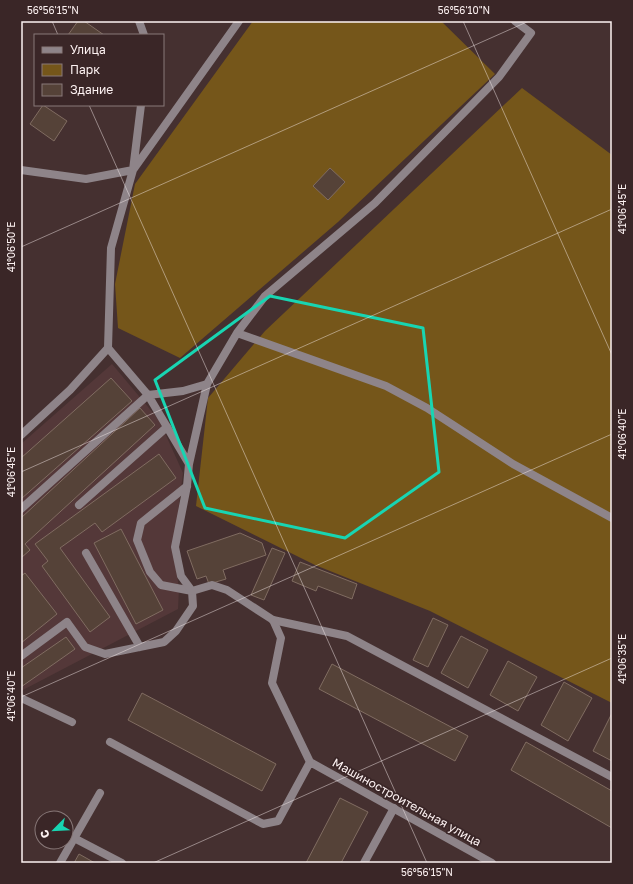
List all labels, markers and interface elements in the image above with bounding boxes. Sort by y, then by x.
text: 56°56'15"N [27,4,79,16]
text: 56°56'10"N [438,4,490,16]
legend [34,34,164,106]
text: Улица [70,42,106,57]
text: Парк [70,62,100,77]
text: Здание [70,82,113,97]
text: 41°06'45"E [616,184,628,234]
text: 41°06'50"E [5,222,17,272]
text: 41°06'40"E [616,409,628,459]
text: 41°06'45"E [5,447,17,497]
text: 41°06'35"E [616,634,628,684]
text: 41°06'40"E [5,671,17,721]
street label: Машиностроительная улица [330,755,484,849]
north arrow [34,810,74,850]
text: С [37,828,52,840]
text: 56°56'15"N [401,866,453,878]

